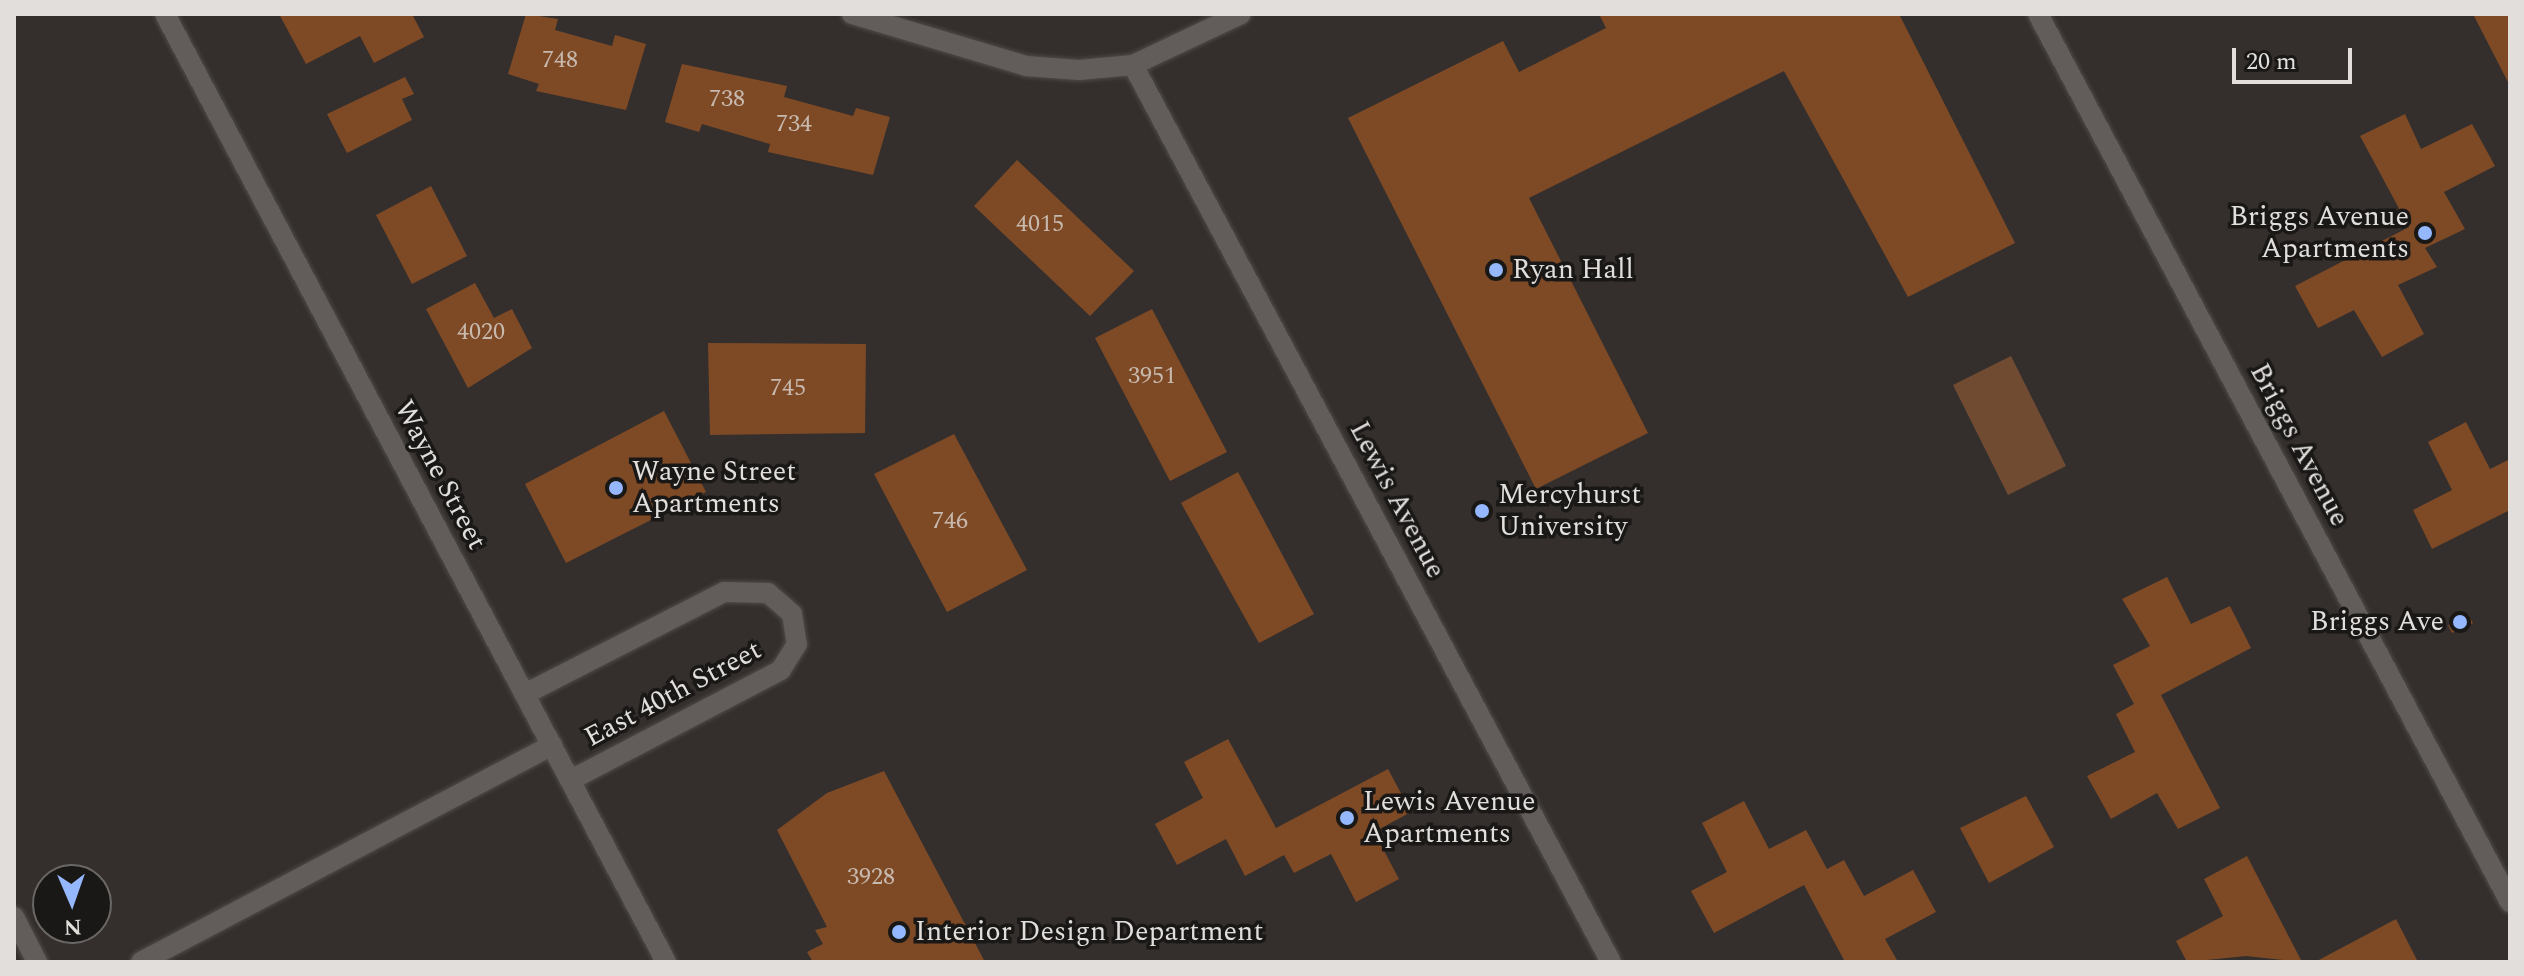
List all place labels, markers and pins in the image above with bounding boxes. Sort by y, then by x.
place label: Briggs Avenue Apartments [2229,200,2409,266]
marker: Briggs Avenue Apartments [2416,224,2434,242]
place label: Ryan Hall [1512,253,1634,287]
marker: Ryan Hall [1487,261,1505,279]
place label: Wayne Street Apartments [632,455,796,521]
place label: Mercyhurst University [1498,478,1641,544]
marker: Wayne Street Apartments [607,479,625,497]
marker: Mercyhurst University [1473,502,1491,520]
place label: Briggs Ave [2310,605,2444,639]
marker: Briggs Ave [2451,613,2469,631]
place label: Lewis Avenue Apartments [1363,785,1536,851]
marker: Lewis Avenue Apartments [1338,809,1356,827]
place label: Interior Design Department [915,915,1263,949]
marker: Interior Design Department [890,923,908,941]

